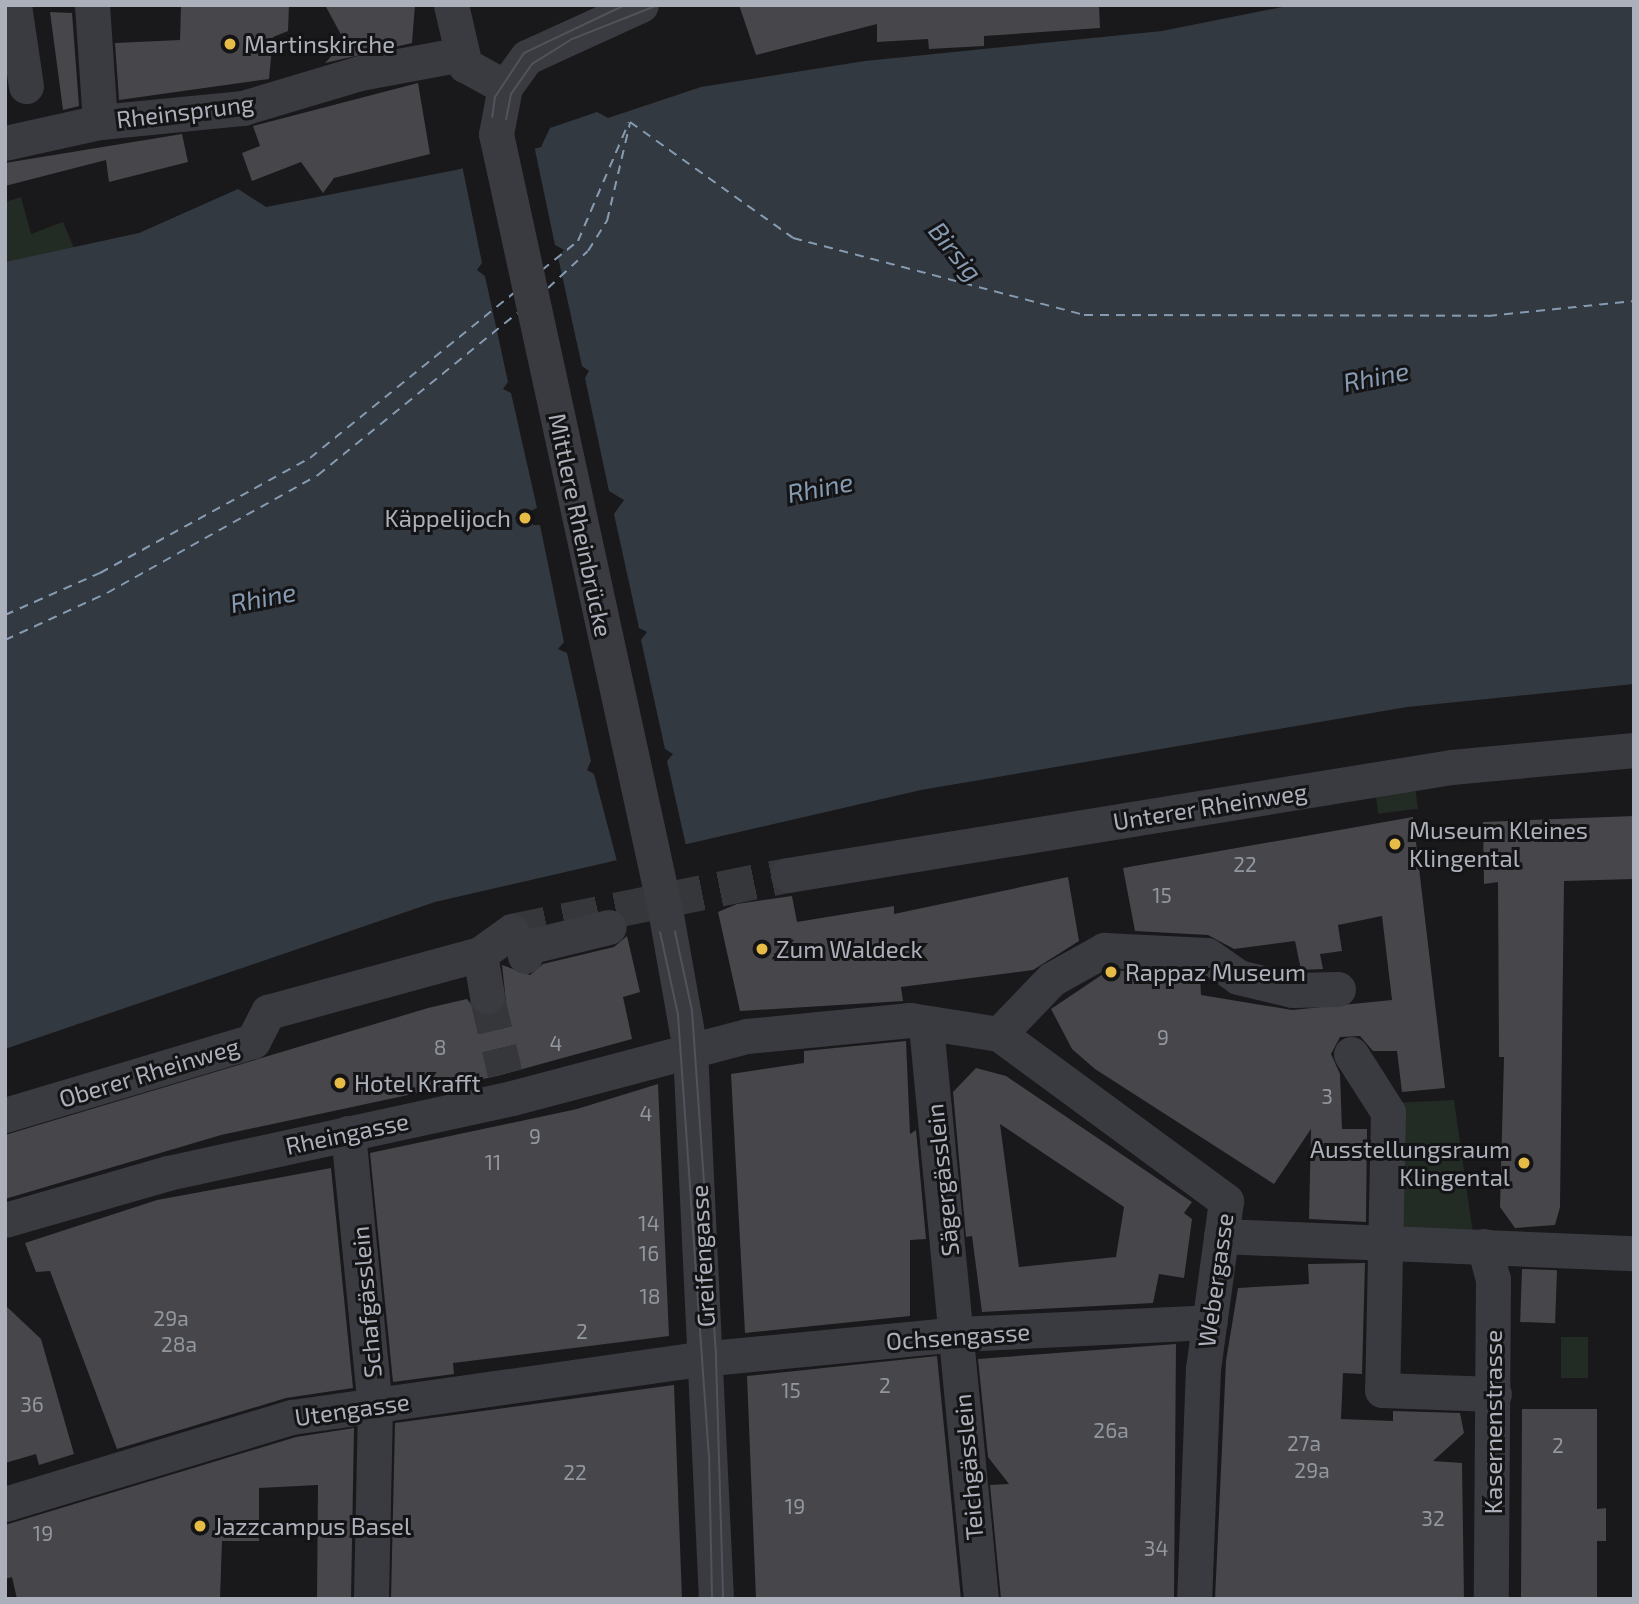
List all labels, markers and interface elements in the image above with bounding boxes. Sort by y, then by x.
place label: Martinskirche [244,30,395,58]
marker: Martinskirche [222,36,238,52]
street label: Rheinsprung [115,88,255,134]
water label: Birsig [923,215,989,287]
water label: Rhine [1340,354,1412,398]
street label: Mittlere Rheinbrücke [543,411,619,639]
water label: Rhine [784,465,856,509]
place label: Käppelijoch [385,504,511,532]
marker: Käppelijoch [517,510,533,526]
water label: Rhine [227,575,299,619]
street label: Unterer Rheinweg [1111,776,1309,836]
place label: Museum Kleines Klingental [1409,816,1588,872]
marker: Museum Kleines Klingental [1387,836,1403,852]
house number: 22 [1233,851,1257,877]
house number: 15 [1152,882,1172,908]
place label: Zum Waldeck [776,935,923,963]
marker: Zum Waldeck [754,941,770,957]
place label: Rappaz Museum [1125,958,1306,986]
marker: Rappaz Museum [1103,964,1119,980]
house number: 9 [1157,1024,1169,1050]
house number: 4 [550,1030,562,1056]
street label: Oberer Rheinweg [55,1031,243,1113]
house number: 8 [434,1034,446,1060]
place label: Hotel Krafft [354,1069,481,1097]
marker: Hotel Krafft [332,1075,348,1091]
house number: 3 [1321,1083,1333,1109]
house number: 4 [640,1100,652,1126]
street label: Sägergässlein [920,1102,964,1258]
street label: Rheingasse [283,1106,411,1160]
house number: 9 [529,1123,541,1149]
place label: Ausstellungsraum Klingental [1310,1135,1510,1191]
house number: 11 [485,1149,501,1175]
marker: Ausstellungsraum Klingental [1516,1155,1532,1171]
street label: Greifengasse [684,1184,720,1328]
house number: 14 [638,1210,660,1236]
street label: Webergasse [1191,1211,1239,1349]
street label: Schafgässlein [345,1225,387,1379]
house number: 16 [639,1240,659,1266]
house number: 18 [639,1283,661,1309]
house number: 29a [153,1305,189,1331]
street label: Ochsengasse [885,1317,1031,1355]
house number: 2 [576,1318,588,1344]
street label: Kasernenstrasse [1479,1330,1507,1514]
house number: 28a [161,1331,197,1357]
house number: 2 [879,1372,891,1398]
house number: 15 [781,1377,801,1403]
street label: Utengasse [293,1387,411,1431]
house number: 36 [20,1391,44,1417]
street label: Teichgässlein [947,1393,989,1541]
house number: 26a [1093,1417,1129,1443]
house number: 27a [1287,1430,1321,1456]
house number: 2 [1552,1432,1564,1458]
house number: 29a [1294,1457,1330,1483]
house number: 22 [563,1459,587,1485]
house number: 19 [785,1493,805,1519]
house number: 32 [1421,1505,1445,1531]
place label: Jazzcampus Basel [214,1512,411,1540]
marker: Jazzcampus Basel [192,1518,208,1534]
house number: 19 [33,1520,53,1546]
house number: 34 [1144,1535,1168,1561]

